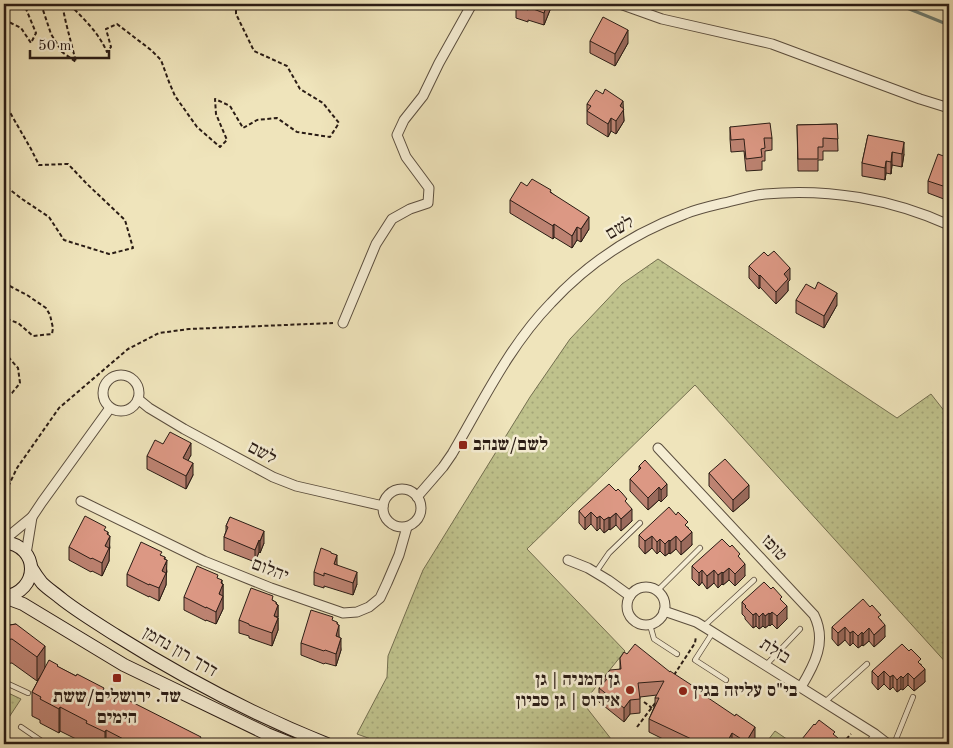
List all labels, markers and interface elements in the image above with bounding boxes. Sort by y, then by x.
scale bar [30,28,109,60]
text: 50 m [38,39,72,54]
street label: לשם [602,212,637,243]
place label: לשם/שנהב [473,435,548,454]
street label: לשם [245,437,280,468]
marker: לשם/שנהב [457,439,469,451]
street label: טופז [758,532,790,564]
street label: יהלום [249,554,291,585]
street label: דרך רון נחמן [140,624,220,680]
street label: בזלת [757,634,794,667]
place label: גן חמניה | גן אירוס | גן סביון [516,671,620,710]
marker: שד. ירושלים/ששת הימים [111,672,123,684]
place label: בי"ס עליזה בגין [693,681,798,700]
marker: גן חמניה | גן אירוס | גן סביון [624,684,636,696]
marker: בי"ס עליזה בגין [677,685,689,697]
place label: שד. ירושלים/ששת הימים [53,687,181,727]

